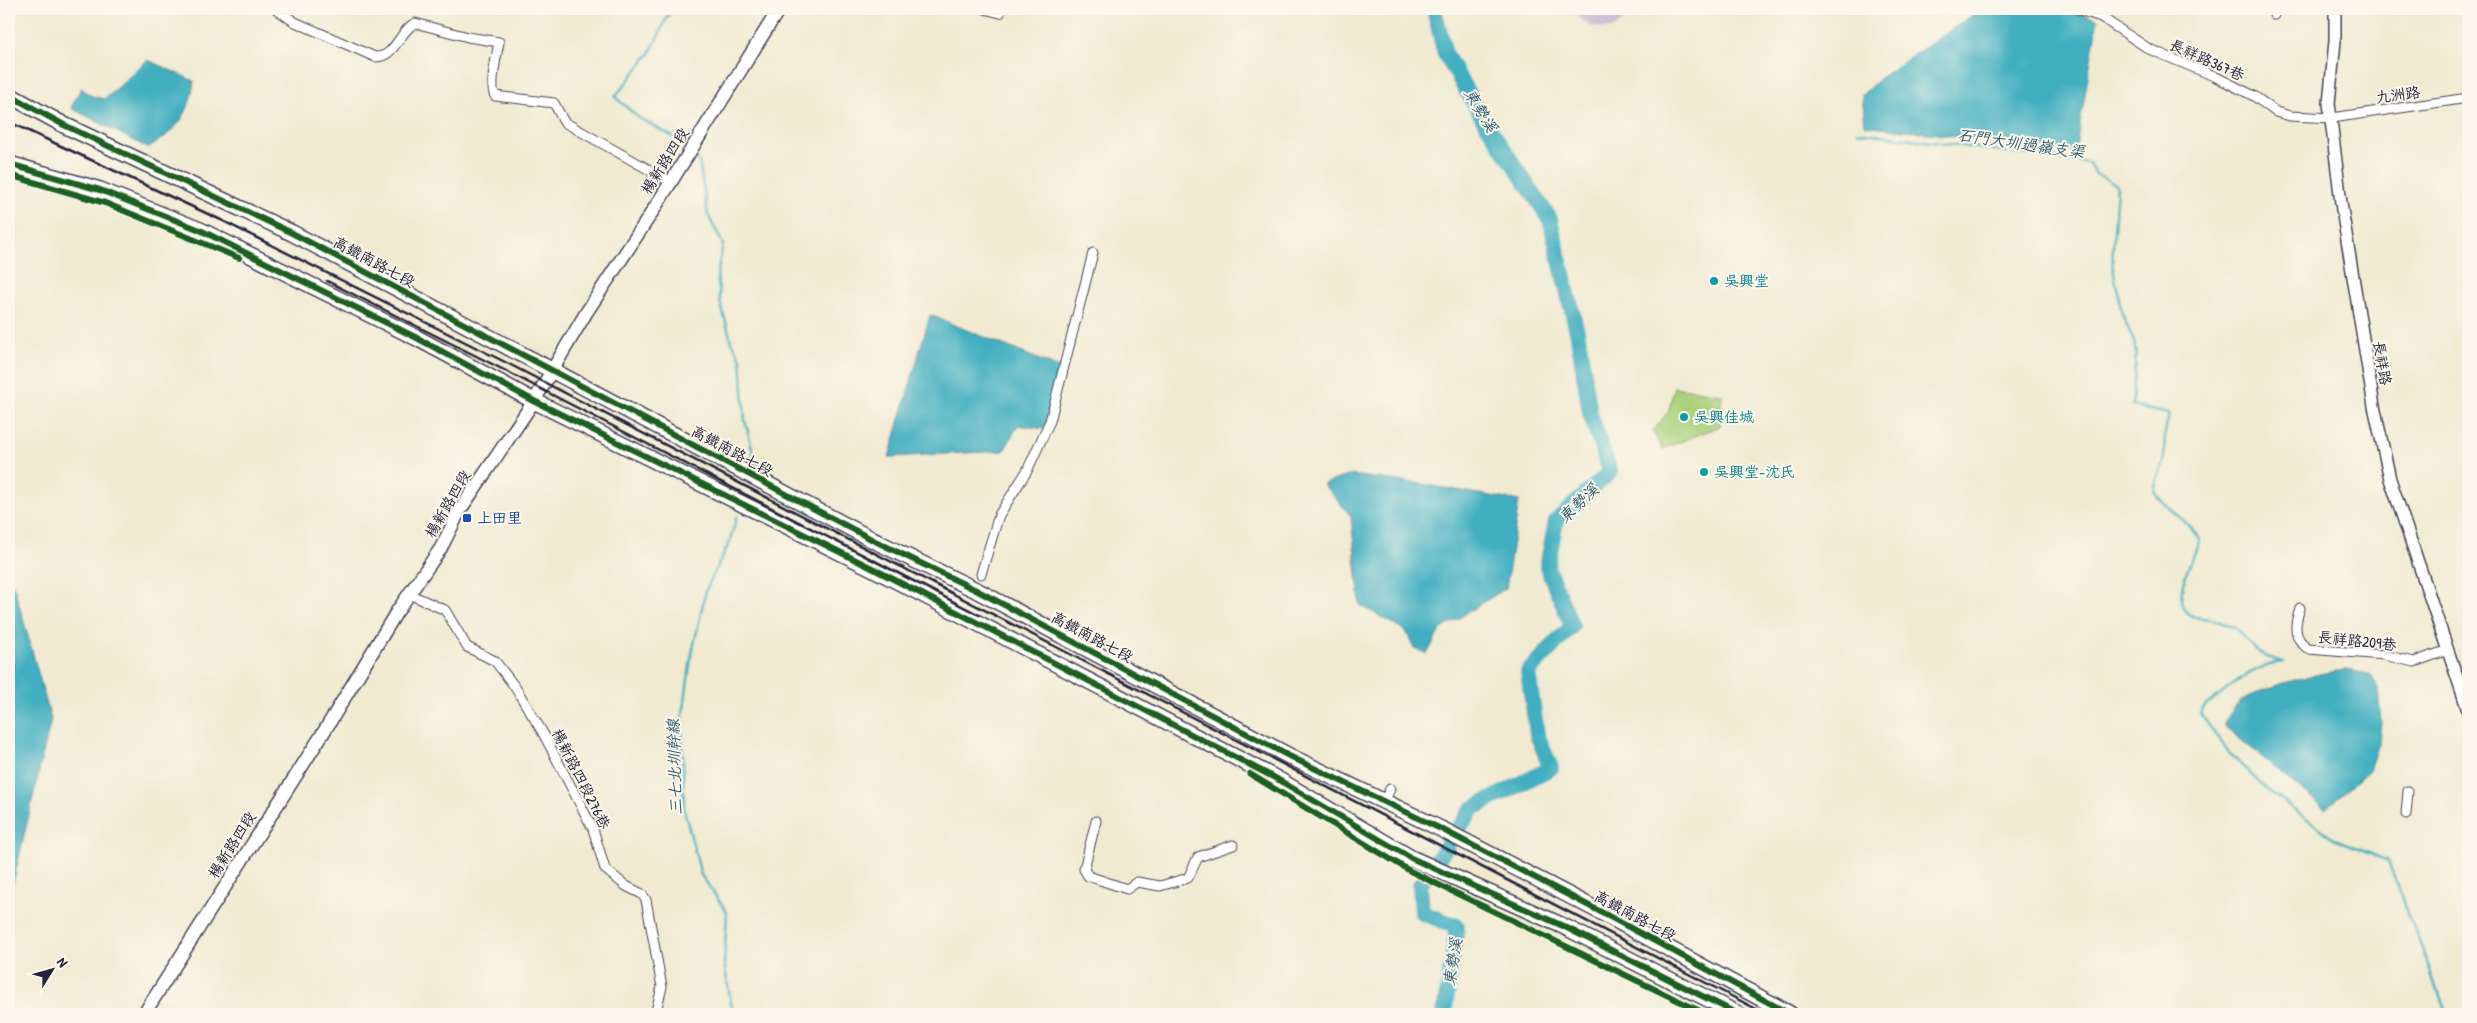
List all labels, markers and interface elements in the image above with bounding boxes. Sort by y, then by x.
street label: 長祥路367巷 [2166,34,2248,85]
street label: 九洲路 [2374,81,2422,108]
water label: 東勢溪 [1459,84,1504,137]
street label: 楊新路四段 [636,123,693,198]
water label: 石門大圳過嶺支渠 [1956,123,2088,163]
street label: 高鐵南路七段 [330,231,419,292]
place label: 吳興堂 [1724,270,1769,291]
marker: 吳興堂 [1708,275,1720,287]
street label: 長祥路 [2368,339,2397,387]
place label: 吳興佳城 [1694,406,1754,427]
marker: 吳興佳城 [1678,411,1690,423]
street label: 高鐵南路七段 [688,420,777,481]
place label: 吳興堂-沈氏 [1714,461,1795,482]
street label: 楊新路四段 [420,466,475,541]
marker: 吳興堂-沈氏 [1698,466,1710,478]
water label: 東勢溪 [1553,478,1604,528]
place label: 上田里 [477,507,522,528]
marker: 上田里 [461,512,473,524]
street label: 高鐵南路七段 [1048,606,1137,667]
street label: 長祥路209巷 [2317,626,2398,655]
water label: 三七北圳幹線 [661,718,687,815]
street label: 楊新路四段276巷 [547,725,616,833]
street label: 楊新路四段 [203,807,260,882]
street label: 高鐵南路七段 [1591,885,1680,946]
water label: 東勢溪 [1437,936,1467,987]
north arrow [28,946,78,996]
text: N [53,953,73,971]

